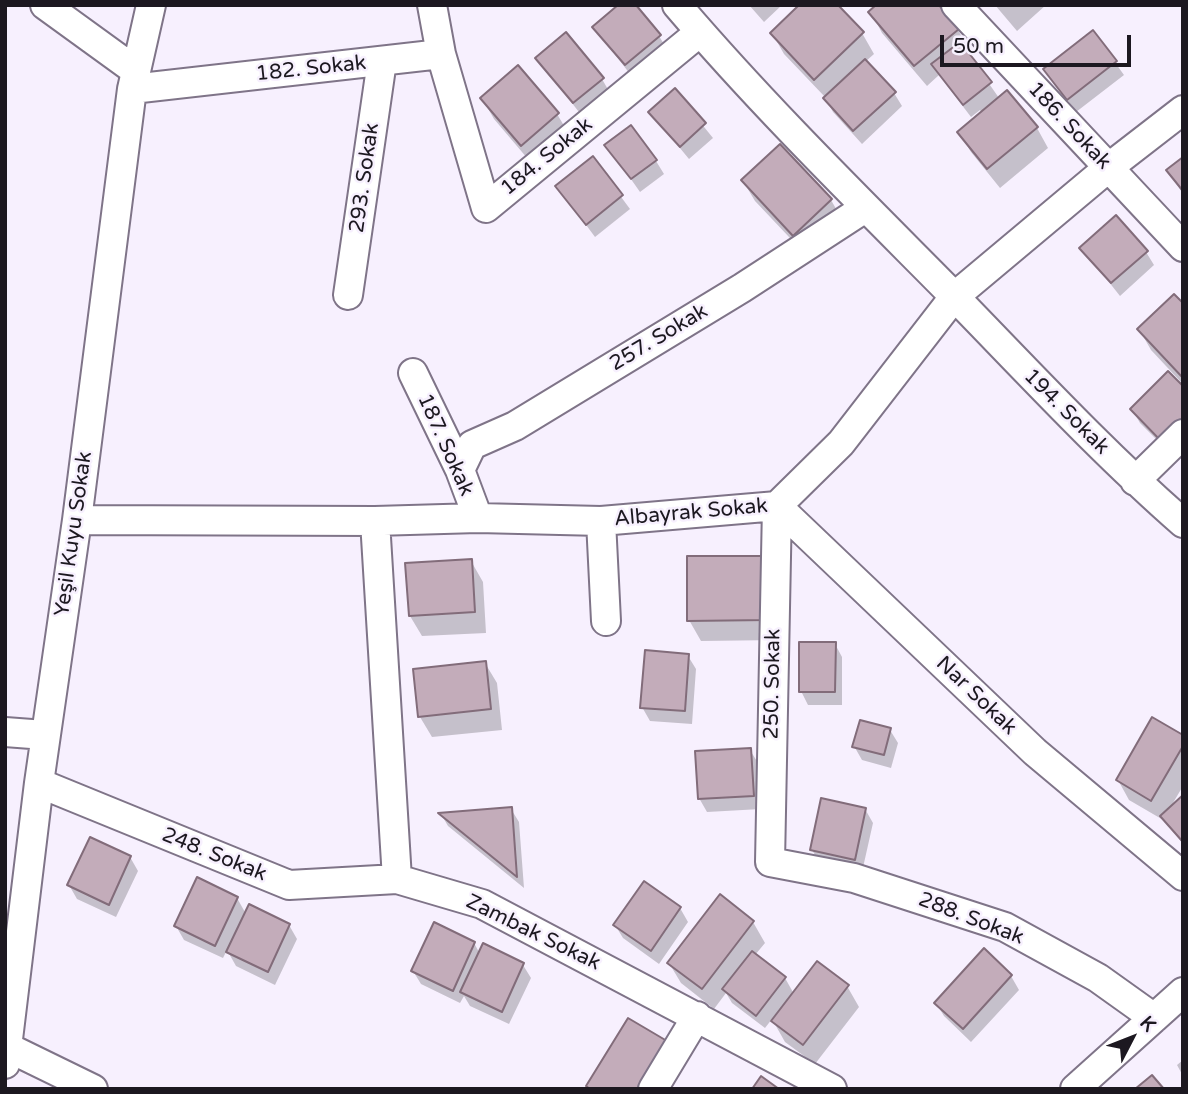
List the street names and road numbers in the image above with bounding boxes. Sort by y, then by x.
street label: 182. Sokak [255,51,367,87]
street label: 186. Sokak [1022,77,1116,175]
street label: 184. Sokak [496,112,598,202]
street label: 293. Sokak [345,121,385,235]
street label: 257. Sokak [606,299,712,377]
street label: 194. Sokak [1018,364,1114,460]
street label: 187. Sokak [411,390,479,500]
street label: Yeşil Kuyu Sokak [50,450,98,618]
street label: Albayrak Sokak [613,494,769,532]
street label: 250. Sokak [759,628,787,740]
street label: Nar Sokak [930,651,1022,741]
street label: 248. Sokak [158,823,270,887]
street label: 288. Sokak [915,887,1027,951]
street label: Zambak Sokak [462,890,604,976]

